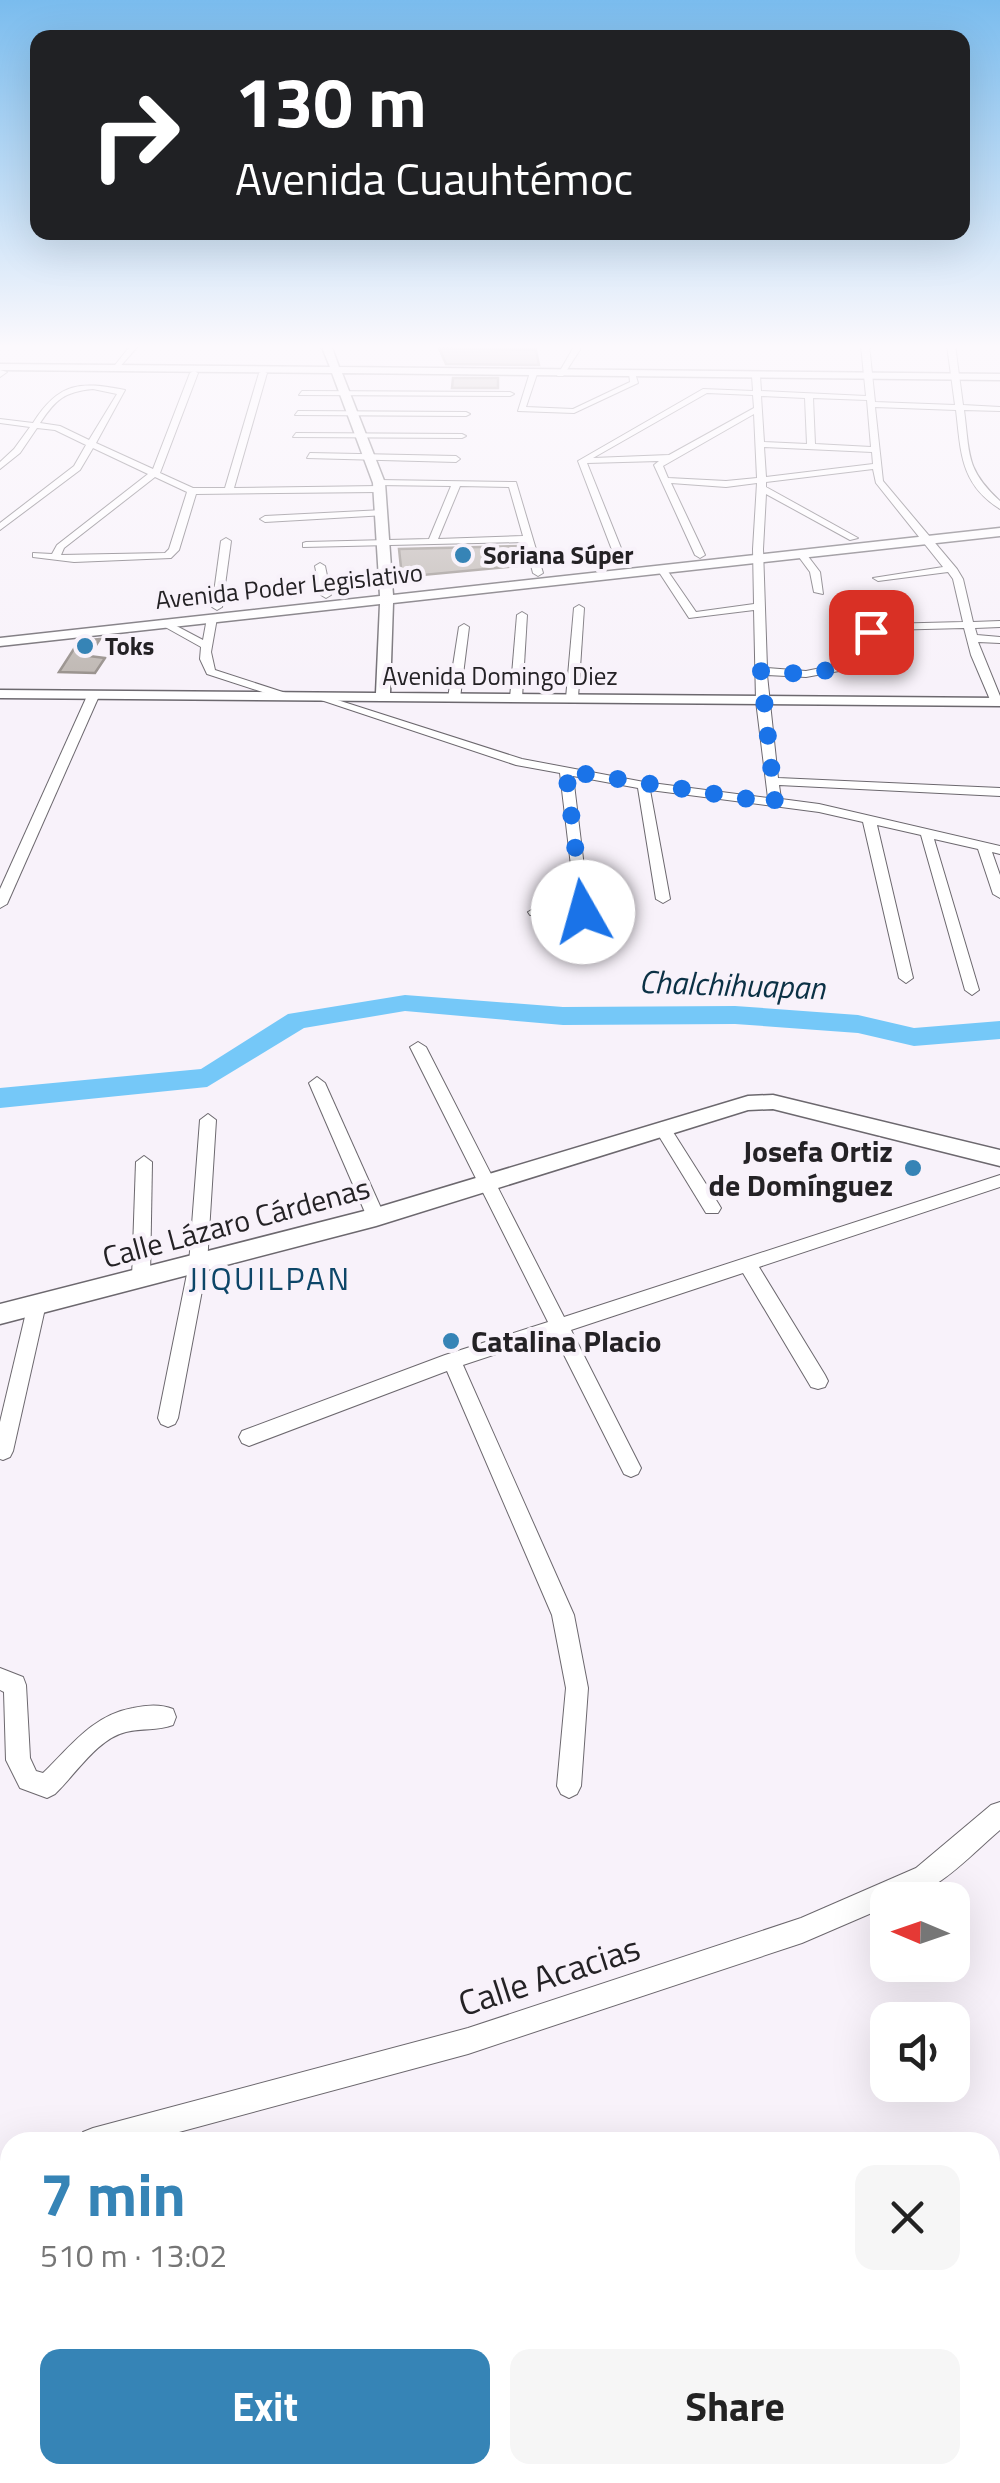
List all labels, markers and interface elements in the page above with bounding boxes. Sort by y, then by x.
text: 130 m [235,48,427,154]
icon: right [70,70,200,200]
text: Avenida Cuauhtémoc [235,144,633,212]
place label: Soriana Súper [483,536,634,574]
marker: Soriana Súper [452,544,474,566]
street label: Avenida Poder Legislativo [153,553,425,619]
pin [829,590,914,675]
icon: arrive [844,605,899,660]
place label: Toks [105,627,154,665]
marker: Toks [74,635,96,657]
street label: Avenida Domingo Diez [382,657,618,695]
position arrow [531,860,635,964]
water label: Chalchihuapan [638,957,827,1011]
place label: Josefa Ortiz de Domínguez [709,1128,893,1208]
marker: Josefa Ortiz de Domínguez [902,1157,924,1179]
street label: Calle Lázaro Cárdenas [97,1164,375,1280]
district label: JIQUILPAN [188,1254,352,1302]
place label: Catalina Placio [471,1318,661,1364]
marker: Catalina Placio [440,1330,462,1352]
north arrow [870,1882,970,1982]
map controls [870,1882,970,2102]
street label: Calle Acacias [451,1920,647,2030]
button: sound [870,2002,970,2102]
text: 7 min [40,2148,186,2239]
button: close [855,2165,960,2270]
text: 510 m · 13:02 [40,2231,227,2279]
button: Exit [40,2349,490,2464]
button: Share [510,2349,960,2464]

